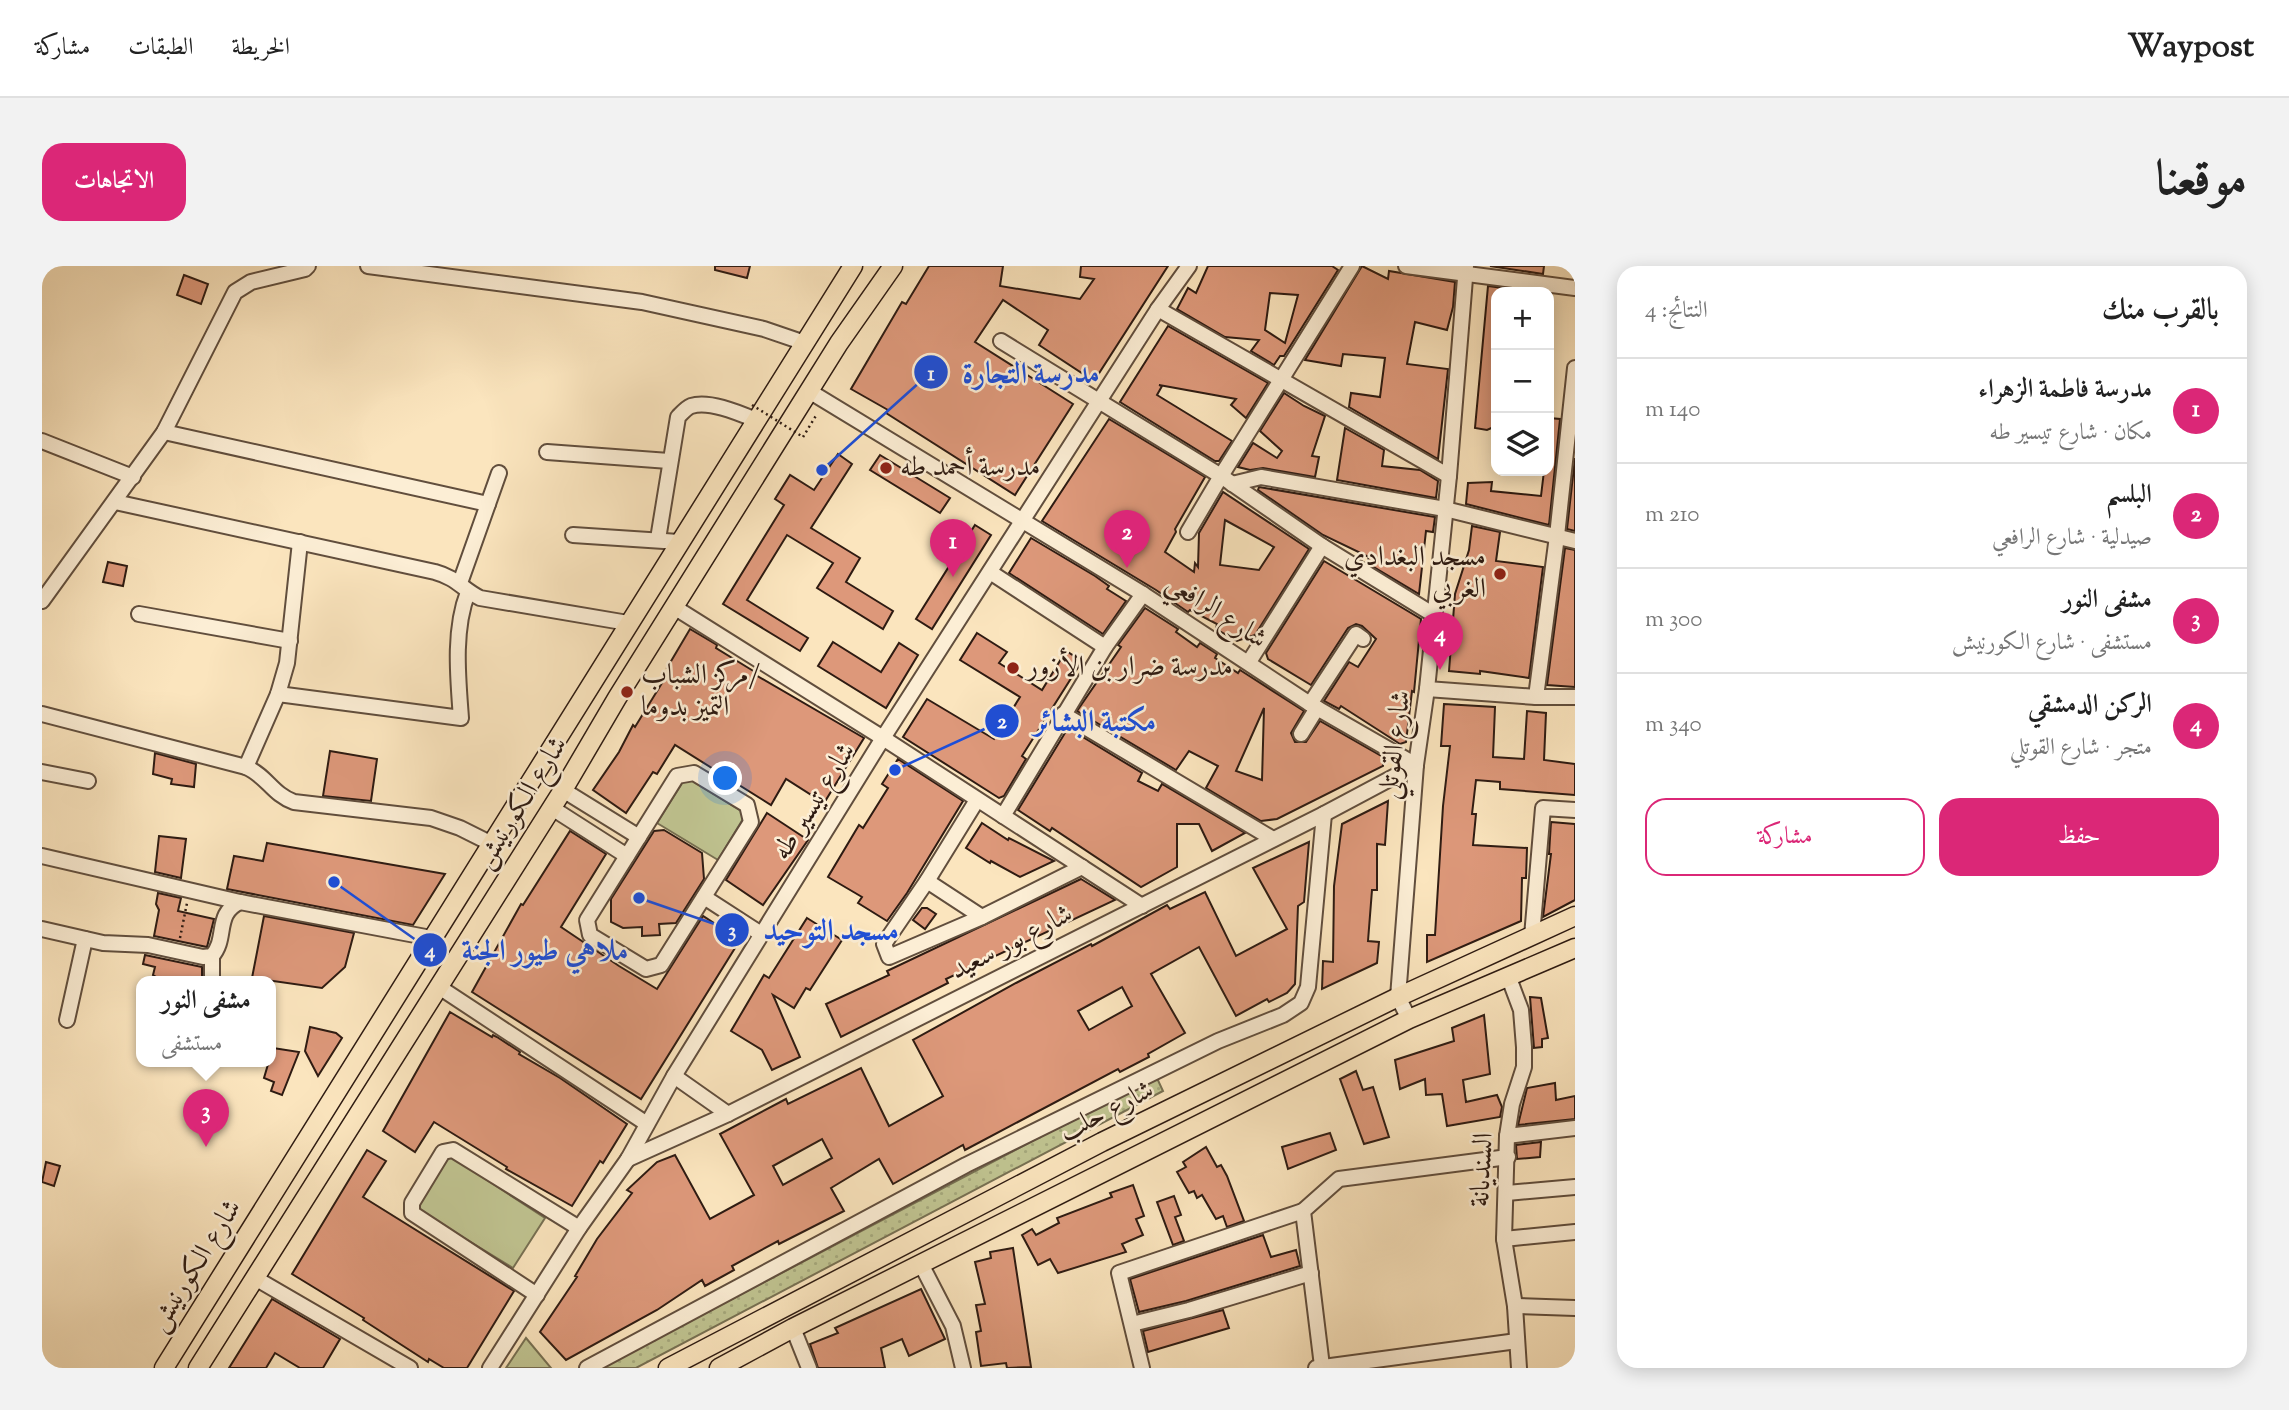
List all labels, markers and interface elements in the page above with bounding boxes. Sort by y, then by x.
text: Waypost [2127,24,2254,72]
text: مشاركة [35,31,90,65]
text: الطبقات [128,31,194,65]
text: الخريطة [232,31,290,65]
button: الاتجاهات [42,143,186,221]
text: موقعنا [2155,147,2247,217]
map controls [1491,287,1554,476]
button: + [1491,287,1554,350]
text: بالقرب منك [2102,290,2219,333]
text: النتائج: 4 [1645,295,1708,328]
callout: مدرسة التجارة [913,347,1114,398]
button: − [1491,350,1554,413]
text: مدرسة التجارة [962,354,1100,397]
text: 1 [927,360,935,390]
text: مدرسة فاطمة الزهراء [1978,372,2152,409]
text: 140 m [1645,394,1700,427]
text: 1 [2192,394,2200,427]
button: layers [1491,413,1554,476]
text: مكان · شارع تيسير طه [1989,417,2152,450]
place label: مدرسة أحمد طه [900,446,1040,488]
marker: مدرسة أحمد طه [878,460,894,476]
text: البلسم [2106,477,2152,514]
text: 210 m [1645,499,1699,532]
text: 2 [2191,499,2201,532]
pin: 2 [1104,510,1150,568]
pin: 1 [930,519,976,577]
text: صيدلية · شارع الرافعي [1992,522,2152,555]
place label: مسجد البغدادي الغربي [1344,538,1486,610]
street label: شارع الرافعي [1156,564,1275,662]
marker: مسجد البغدادي الغربي [1492,566,1508,582]
text: مشفى النور [2062,582,2152,619]
text: 300 m [1645,604,1702,637]
text: 3 [2191,604,2201,637]
pin: 4 [1417,612,1463,670]
text: مستشفى · شارع الكورنيش [1952,627,2152,660]
place label: مدرسة ضرار بن الأزور [1024,647,1233,688]
place label: مركز الشباب/ التميز بدوما [641,656,761,728]
marker: مدرسة ضرار بن الأزور [1005,660,1021,676]
marker: مركز الشباب/ التميز بدوما [619,684,635,700]
text: الركن الدمشقي [2028,687,2152,724]
street label: شارع القوتلي [1369,688,1427,802]
callout: مكتبة البشائر [985,695,1171,746]
text: مكتبة البشائر [1031,702,1156,745]
text: 2 [997,708,1007,738]
text: 340 m [1645,709,1702,742]
text: 4 [2190,709,2202,742]
street label: شارع الكورنيش [465,729,580,878]
text: متجر · شارع القوتلي [2010,732,2152,765]
street label: شارع تيسير طه [763,735,868,869]
your location [708,761,742,795]
button: مشاركة [1645,798,1925,876]
button: حفظ [1939,798,2219,876]
street label: شارع بور سعيد [944,895,1081,992]
callout: مسجد التوحيد [714,904,913,955]
text: مسجد التوحيد [763,911,899,954]
text: 3 [728,917,736,947]
callout: ملاهي طيور الجنة [413,924,642,975]
text: ملاهي طيور الجنة [462,931,628,975]
text: 4 [424,937,436,967]
popup [136,976,276,1067]
text: مشفى النور [161,983,251,1020]
text: مستشفى [161,1028,223,1061]
street label: شارع حلب [1053,1071,1162,1154]
pin: 3 [183,1089,229,1147]
street label: السنديانة [1461,1132,1505,1208]
street label: شارع الكورنيش [139,1192,254,1341]

